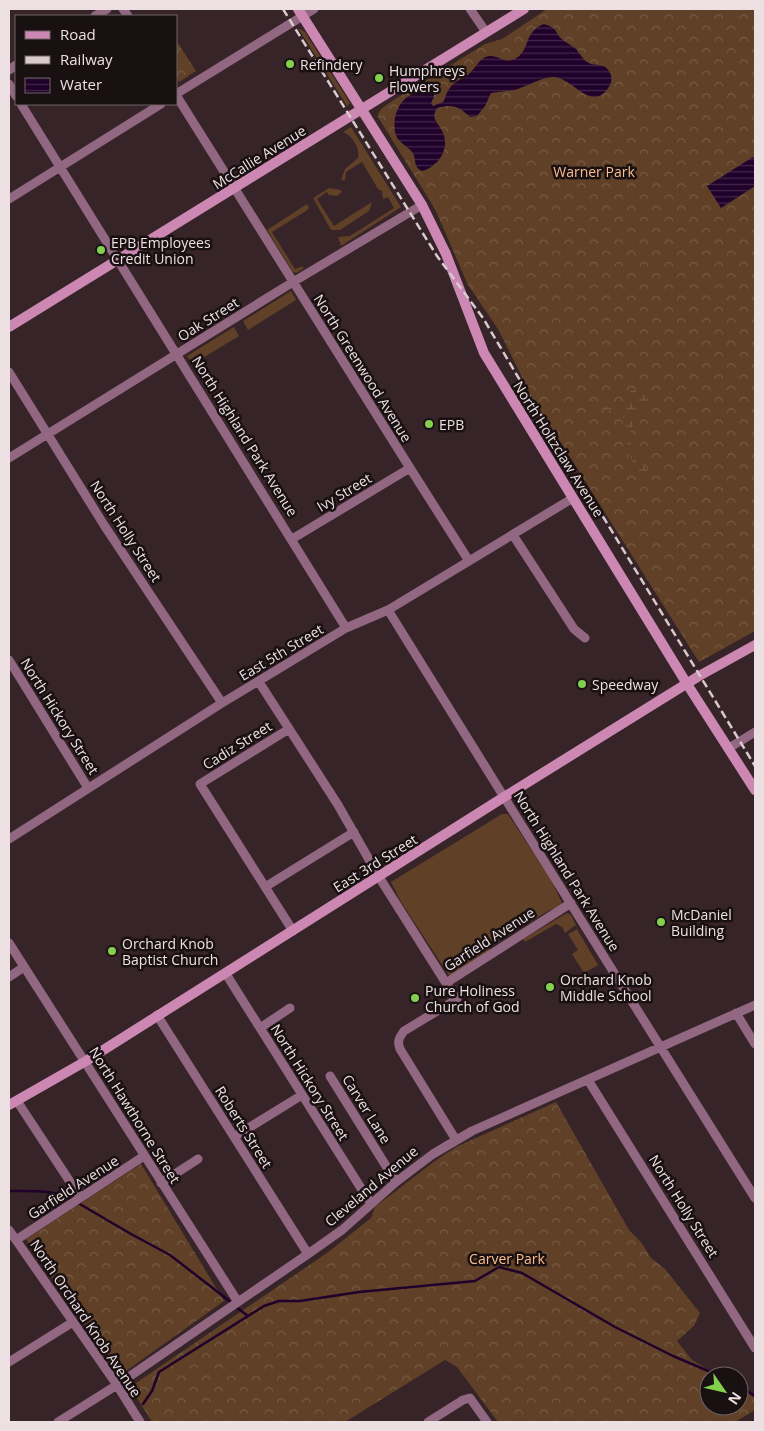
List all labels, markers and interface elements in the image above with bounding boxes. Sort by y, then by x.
legend [15,15,178,105]
text: Road [60,24,96,44]
text: Railway [60,49,113,69]
place label: Refindery [300,55,363,74]
marker: Refindery [284,58,296,70]
place label: Humphreys Flowers [389,61,466,96]
marker: Humphreys Flowers [373,72,385,84]
text: Water [60,74,102,94]
street label: McCallie Avenue [209,121,309,193]
park label: Warner Park [553,162,635,181]
place label: EPB Employees Credit Union [111,233,211,268]
marker: EPB Employees Credit Union [95,244,107,256]
street label: North Greenwood Avenue [310,291,416,446]
street label: Oak Street [174,293,242,345]
street label: North Highland Park Avenue [188,352,302,520]
street label: North Holtzclaw Avenue [509,377,609,521]
place label: EPB [439,415,464,434]
marker: EPB [423,418,435,430]
street label: Ivy Street [313,468,375,516]
street label: North Holly Street [86,477,166,585]
street label: East 5th Street [235,619,327,685]
street label: North Hickory Street [17,654,103,778]
place label: Speedway [592,675,659,694]
marker: Speedway [576,678,588,690]
street label: Cadiz Street [199,716,275,774]
street label: North Highland Park Avenue [510,787,624,955]
street label: East 3rd Street [329,830,421,896]
street label: Garfield Avenue [440,903,538,975]
place label: McDaniel Building [671,905,732,940]
marker: McDaniel Building [655,916,667,928]
place label: Orchard Knob Baptist Church [122,934,218,969]
marker: Orchard Knob Baptist Church [106,945,118,957]
place label: Orchard Knob Middle School [560,970,652,1005]
place label: Pure Holiness Church of God [425,981,520,1016]
marker: Orchard Knob Middle School [544,981,556,993]
marker: Pure Holiness Church of God [409,992,421,1004]
street label: North Hickory Street [267,1020,353,1144]
street label: North Hawthorne Street [85,1043,185,1187]
street label: Carver Lane [338,1071,396,1147]
street label: Roberts Street [211,1082,277,1172]
street label: Cleveland Avenue [320,1141,422,1231]
street label: Garfield Avenue [24,1151,122,1223]
street label: North Holly Street [645,1151,723,1261]
street label: North Orchard Knob Avenue [26,1236,146,1401]
park label: Carver Park [469,1249,546,1268]
north arrow [699,1366,749,1416]
text: N [724,1389,746,1409]

